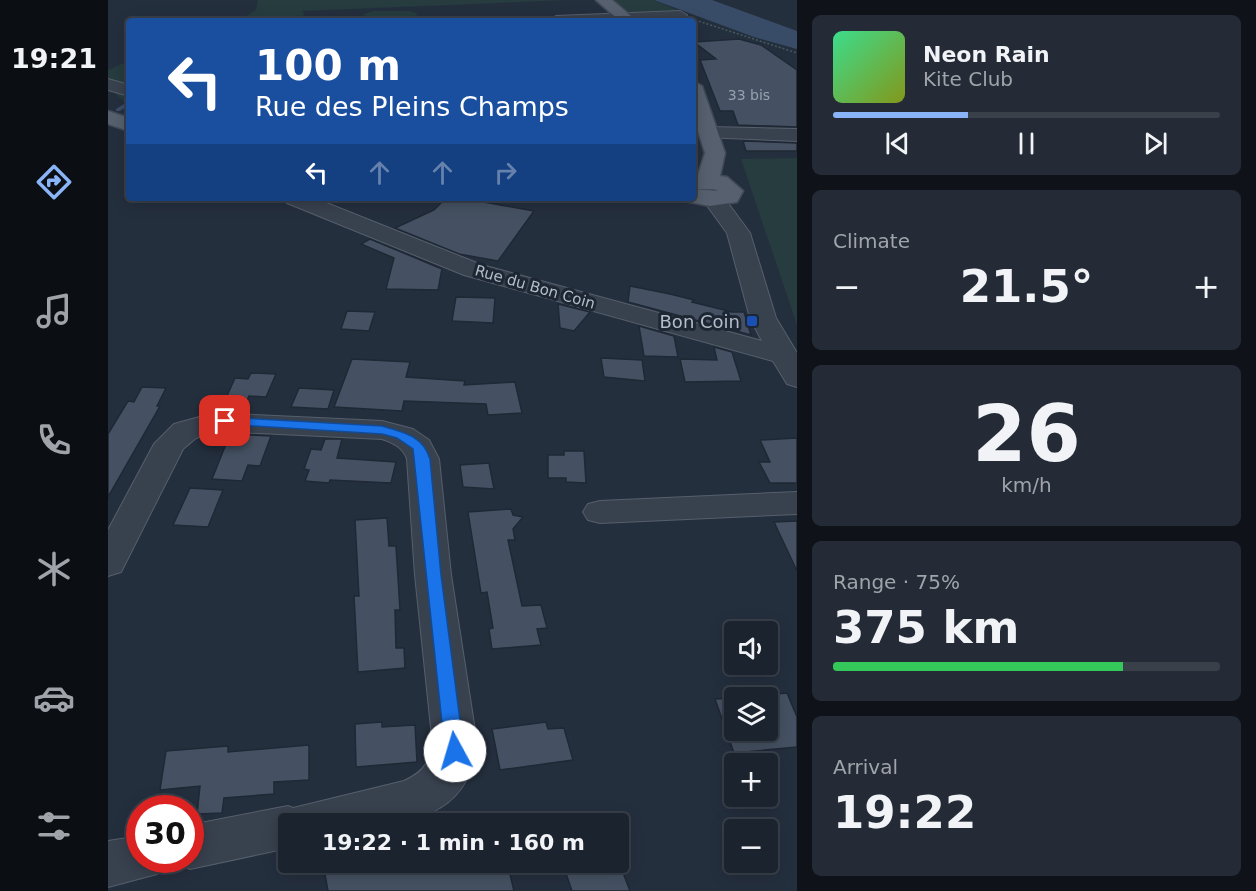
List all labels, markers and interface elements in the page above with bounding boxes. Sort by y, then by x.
text: 100 m [255,41,401,90]
icon: left [156,42,234,120]
text: Neon Rain [923,42,1050,67]
text: 19:21 [11,43,97,74]
text: Kite Club [923,67,1013,91]
house number: 33 bis [728,87,770,103]
text: Rue des Pleins Champs [255,91,569,122]
icon: previous [881,127,914,160]
icon: pause [1010,127,1043,160]
icon: next [1139,127,1172,160]
icon: left [300,156,333,189]
icon: ahead [363,156,396,189]
icon: ahead [426,156,459,189]
icon: right [489,156,522,189]
icon: directions [33,161,75,203]
text: Climate [833,229,910,253]
text: 21.5° [960,260,1093,313]
street label: Rue du Bon Coin [473,261,597,313]
text: − [833,267,861,306]
text: + [1192,267,1220,306]
icon: music [33,290,75,332]
place label: Bon Coin [660,311,740,332]
marker: Bon Coin [745,314,759,328]
text: 26 [972,389,1081,479]
pin [199,395,250,446]
icon: arrive [208,404,241,437]
icon: phone [33,419,75,461]
text: km/h [1001,473,1052,497]
icon: climate [33,548,75,590]
text: Range · 75% [833,570,960,594]
text: 375 km [833,601,1019,654]
map controls [724,621,778,873]
button: sound [724,621,778,675]
icon: car [33,677,75,719]
button: layers [724,687,778,741]
position arrow [423,719,487,783]
button: + [724,753,778,807]
text: Arrival [833,755,898,779]
text: 19:22 [833,786,976,839]
speed limit sign: 30 [126,795,204,873]
icon: filters [33,805,75,847]
button: − [724,819,778,873]
text: 19:22 · 1 min · 160 m [322,830,585,855]

